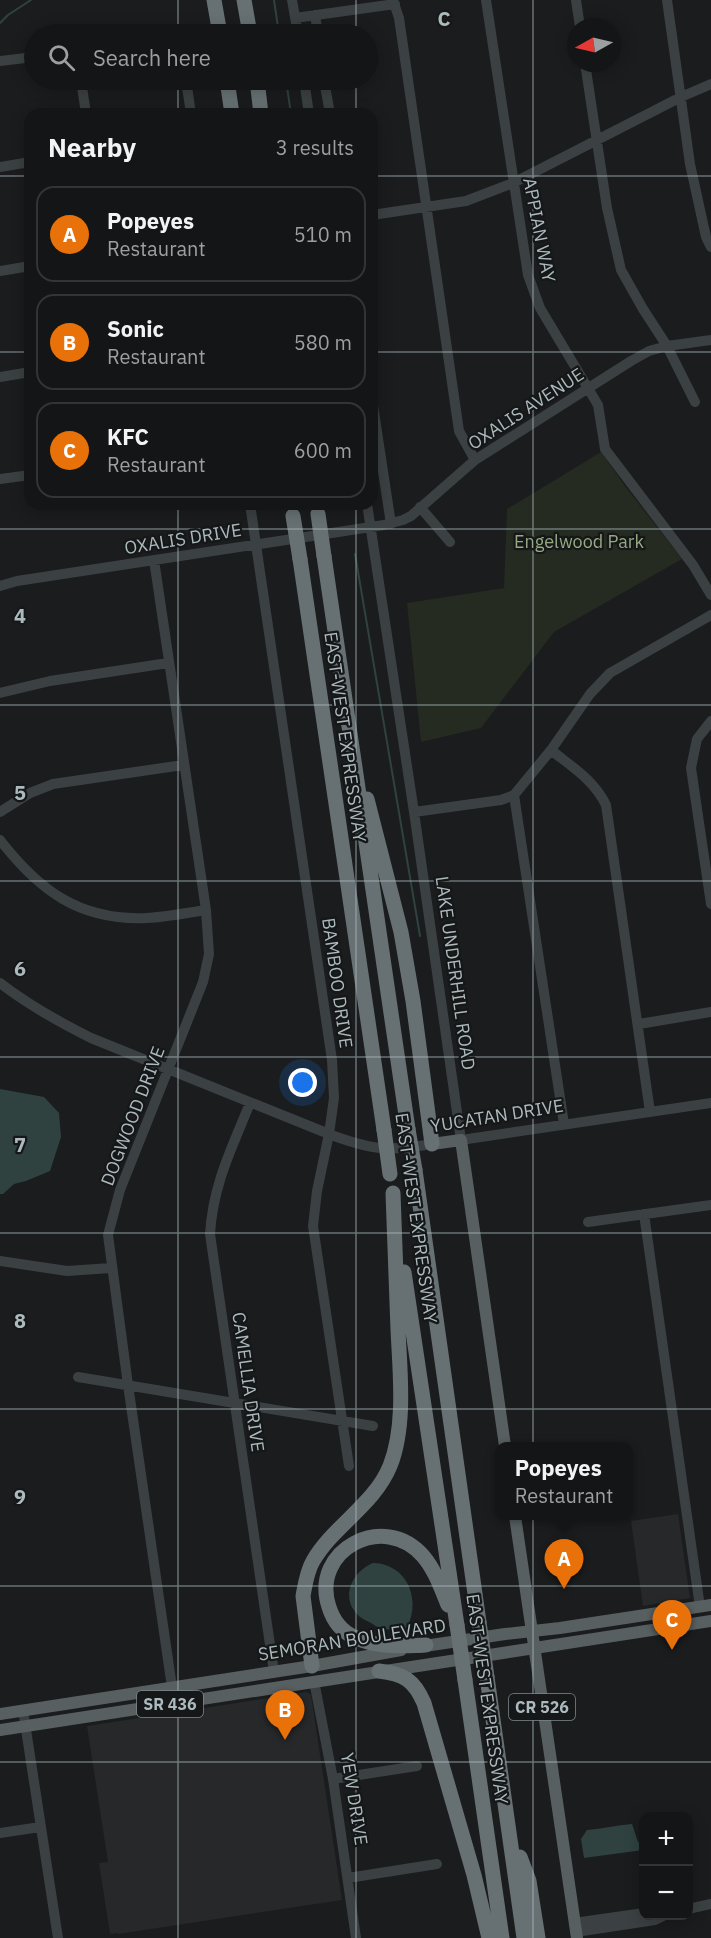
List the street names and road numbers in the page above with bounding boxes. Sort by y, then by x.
street label: APPIAN WAY [518,176,561,285]
street label: OXALIS AVENUE [463,363,588,455]
street label: OXALIS DRIVE [123,518,243,559]
street label: EAST-WEST EXPRESSWAY [319,630,372,844]
street label: LAKE UNDERHILL ROAD [430,874,481,1071]
street label: BAMBOO DRIVE [317,916,358,1050]
street label: DOGWOOD DRIVE [95,1043,170,1189]
street label: YUCATAN DRIVE [429,1094,565,1137]
street label: EAST-WEST EXPRESSWAY [390,1111,443,1325]
street label: CAMELLIA DRIVE [227,1310,270,1453]
street label: EAST-WEST EXPRESSWAY [461,1592,514,1806]
street label: SEMORAN BOULEVARD [256,1613,447,1666]
road number: SR 436 [137,1691,203,1717]
road number: CR 526 [509,1694,575,1720]
street label: YEW DRIVE [336,1751,373,1847]

